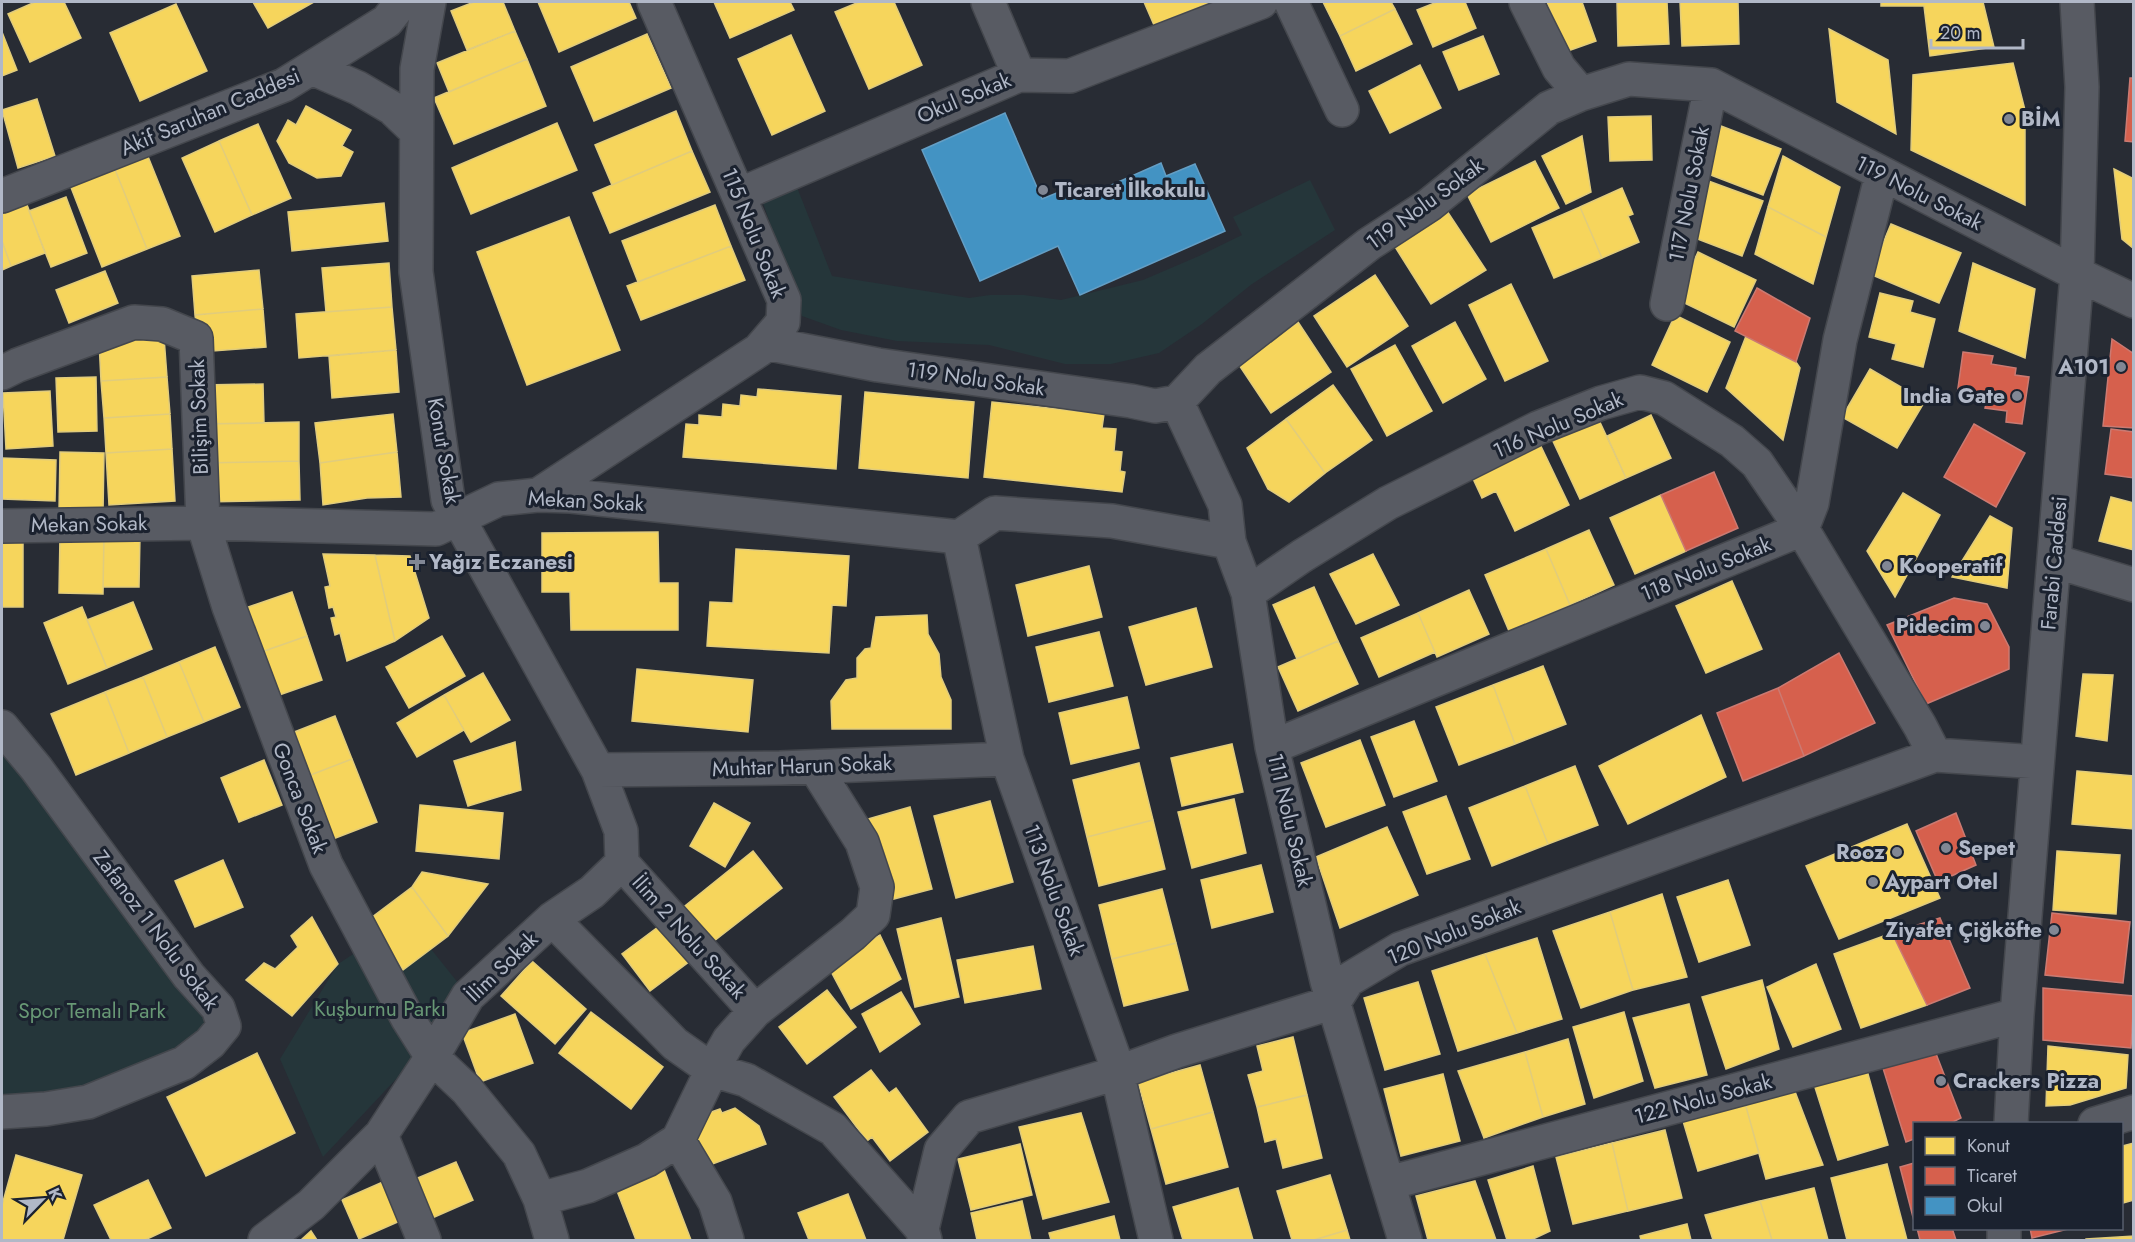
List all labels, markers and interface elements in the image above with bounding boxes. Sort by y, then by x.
scale bar [1931,12,2022,50]
text: 20 m [1940,20,1980,46]
street label: Akif Saruhan Caddesi [116,61,304,163]
street label: Okul Sokak [912,64,1016,131]
place label: BİM [2021,104,2060,134]
marker: BİM [2002,112,2016,126]
street label: 117 Nolu Sokak [1661,123,1717,264]
street label: 119 Nolu Sokak [1850,148,1988,238]
street label: 119 Nolu Sokak [1360,151,1491,257]
street label: 115 Nolu Sokak [714,163,794,304]
place label: Ticaret İlkokulu [1055,175,1206,205]
marker: Ticaret İlkokulu [1036,183,1050,197]
place label: A101 [2057,352,2109,382]
street label: 119 Nolu Sokak [905,354,1048,404]
street label: Bilişim Sokak [182,358,216,475]
marker: A101 [2114,360,2128,374]
place label: India Gate [1903,381,2005,411]
street label: 116 Nolu Sokak [1488,384,1628,466]
marker: India Gate [2010,389,2024,403]
street label: Konut Sokak [420,395,468,507]
street label: Mekan Sokak [527,483,645,519]
street label: Farabi Caddesi [2033,495,2075,631]
street label: Mekan Sokak [31,508,148,540]
street label: 118 Nolu Sokak [1636,529,1776,609]
place label: Yağız Eczanesi [428,547,573,577]
place label: Kooperatif [1899,551,2003,581]
marker: Yağız Eczanesi [410,555,424,569]
marker: Kooperatif [1880,559,1894,573]
place label: Pidecim [1896,611,1973,641]
marker: Pidecim [1978,619,1992,633]
street label: Gonca Sokak [265,738,335,859]
street label: Muhtar Harun Sokak [712,748,893,784]
street label: 111 Nolu Sokak [1260,750,1320,890]
street label: 113 Nolu Sokak [1016,820,1092,961]
place label: Sepet [1958,833,2015,863]
place label: Rooz [1836,837,1885,867]
marker: Sepet [1939,841,1953,855]
street label: Zafanoz 1 Nolu Sokak [86,844,227,1017]
marker: Rooz [1890,845,1904,859]
place label: Aypart Otel [1884,867,1998,897]
street label: İlim 2 Nolu Sokak [625,868,753,1006]
marker: Aypart Otel [1866,875,1880,889]
street label: 120 Nolu Sokak [1383,891,1526,972]
place label: Ziyafet Çiğköfte [1885,915,2042,945]
marker: Ziyafet Çiğköfte [2047,923,2061,937]
street label: İlim Sokak [459,925,545,1009]
park label: Kuşburnu Parkı [314,994,446,1024]
park label: Spor Temalı Park [18,996,166,1026]
street label: 122 Nolu Sokak [1631,1066,1776,1132]
place label: Crackers Pizza [1953,1066,2099,1096]
marker: Crackers Pizza [1934,1074,1948,1088]
legend [1913,1122,2123,1230]
text: Konut [1967,1133,2010,1159]
text: Ticaret [1967,1163,2017,1189]
north arrow [12,1170,72,1230]
text: K [42,1184,68,1205]
text: Okul [1967,1193,2003,1219]

